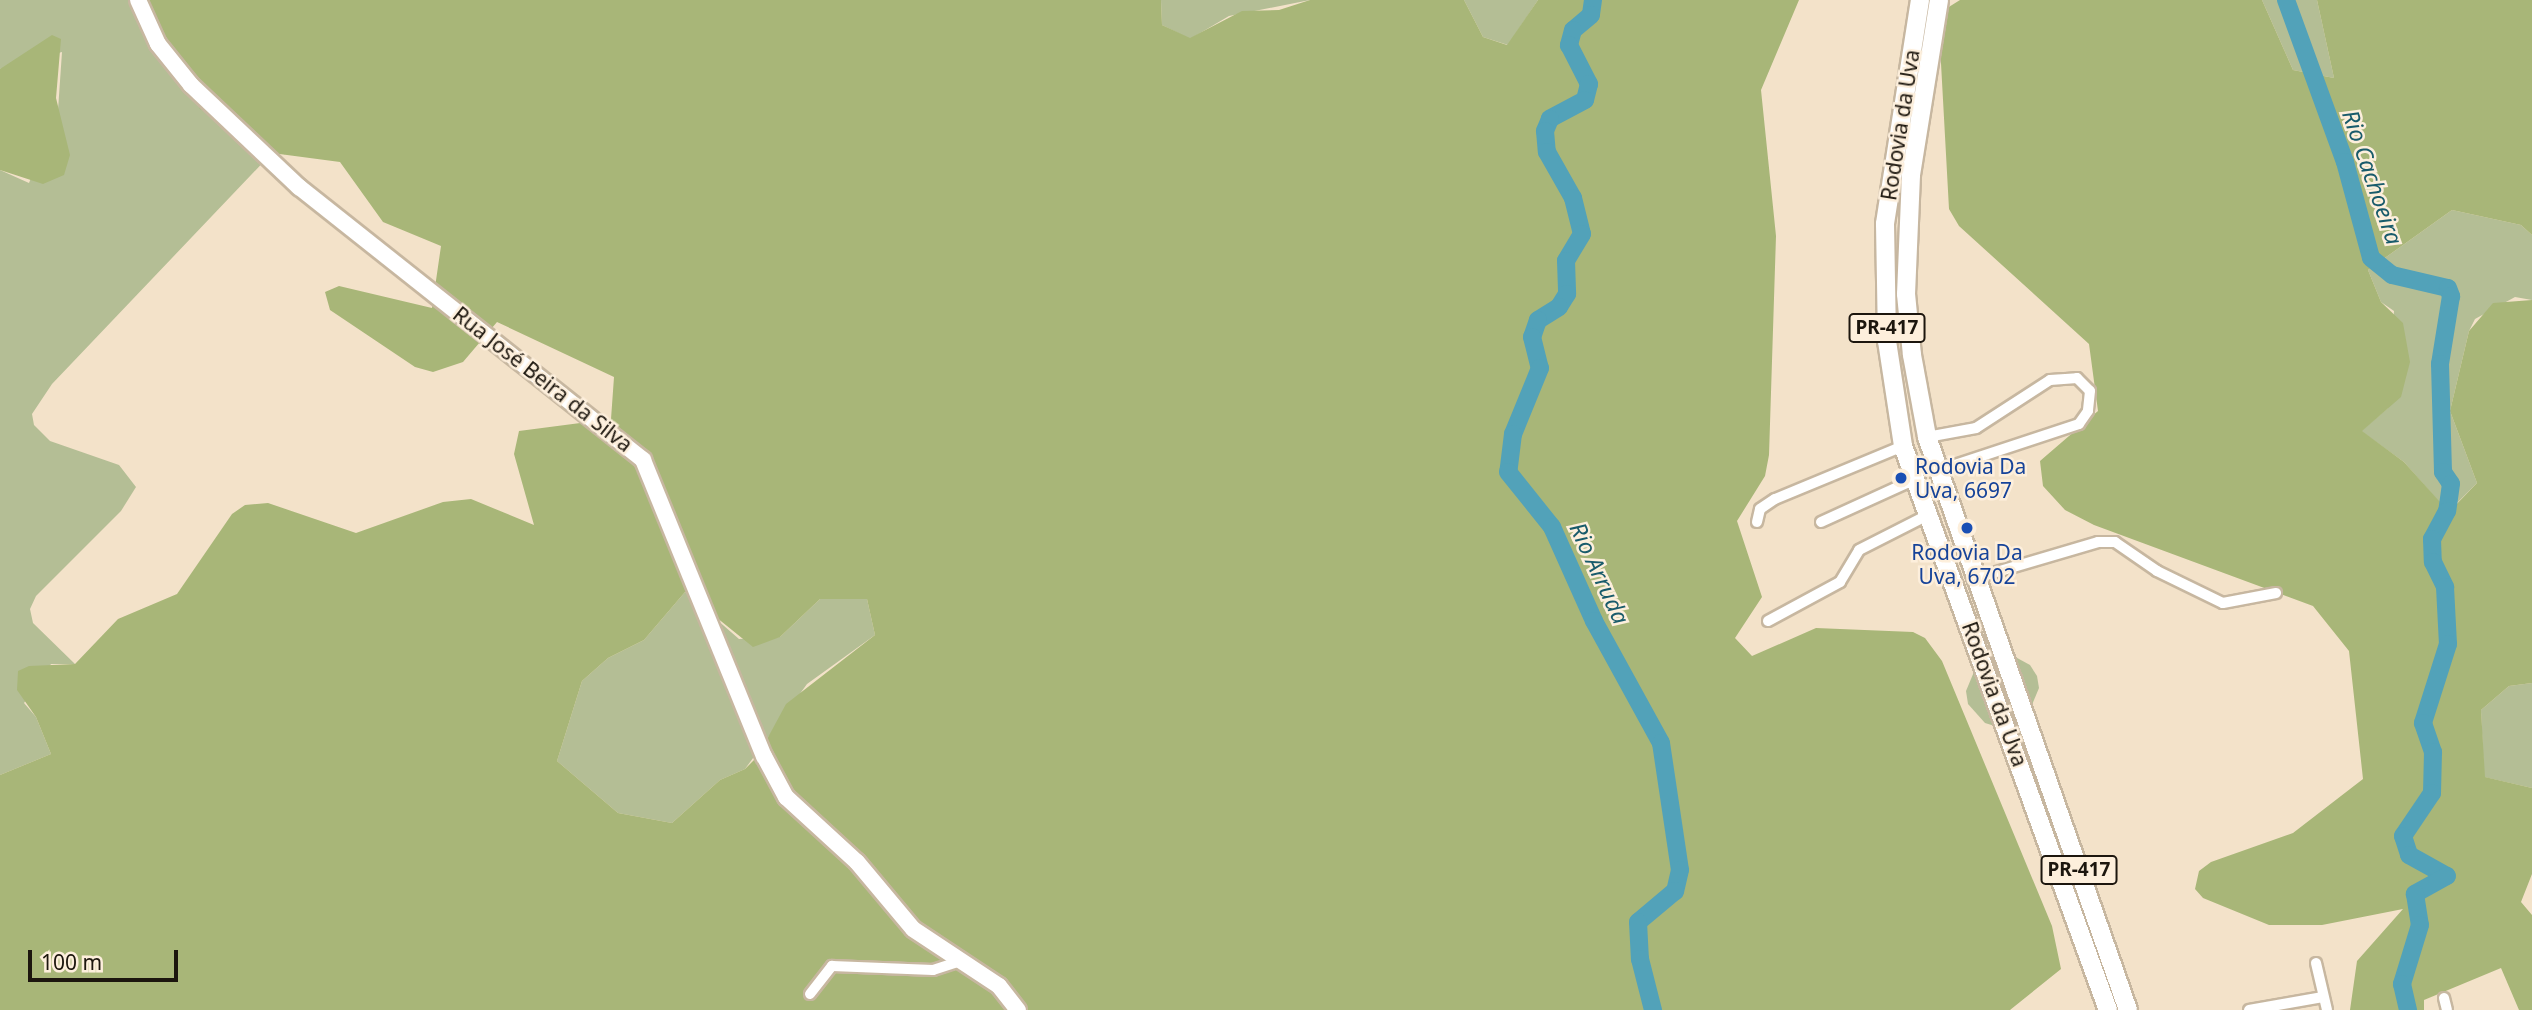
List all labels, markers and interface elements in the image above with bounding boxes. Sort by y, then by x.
street label: Rodovia da Uva [1876,48,1924,202]
water label: Rio Cachoeira [2337,106,2409,248]
street label: Rua José Beira da Silva [448,301,638,457]
road number: PR-417 [1848,312,1926,344]
place label: Rodovia Da Uva, 6697 [1915,453,2026,503]
marker: Rodovia Da Uva, 6697 [1893,470,1909,486]
water label: Rio Arruda [1564,518,1636,628]
marker: Rodovia Da Uva, 6702 [1959,520,1975,536]
place label: Rodovia Da Uva, 6702 [1911,539,2023,589]
street label: Rodovia da Uva [1957,618,2033,770]
road number: PR-417 [2040,855,2118,886]
scale bar [32,936,182,980]
text: 100 m [41,948,102,976]

